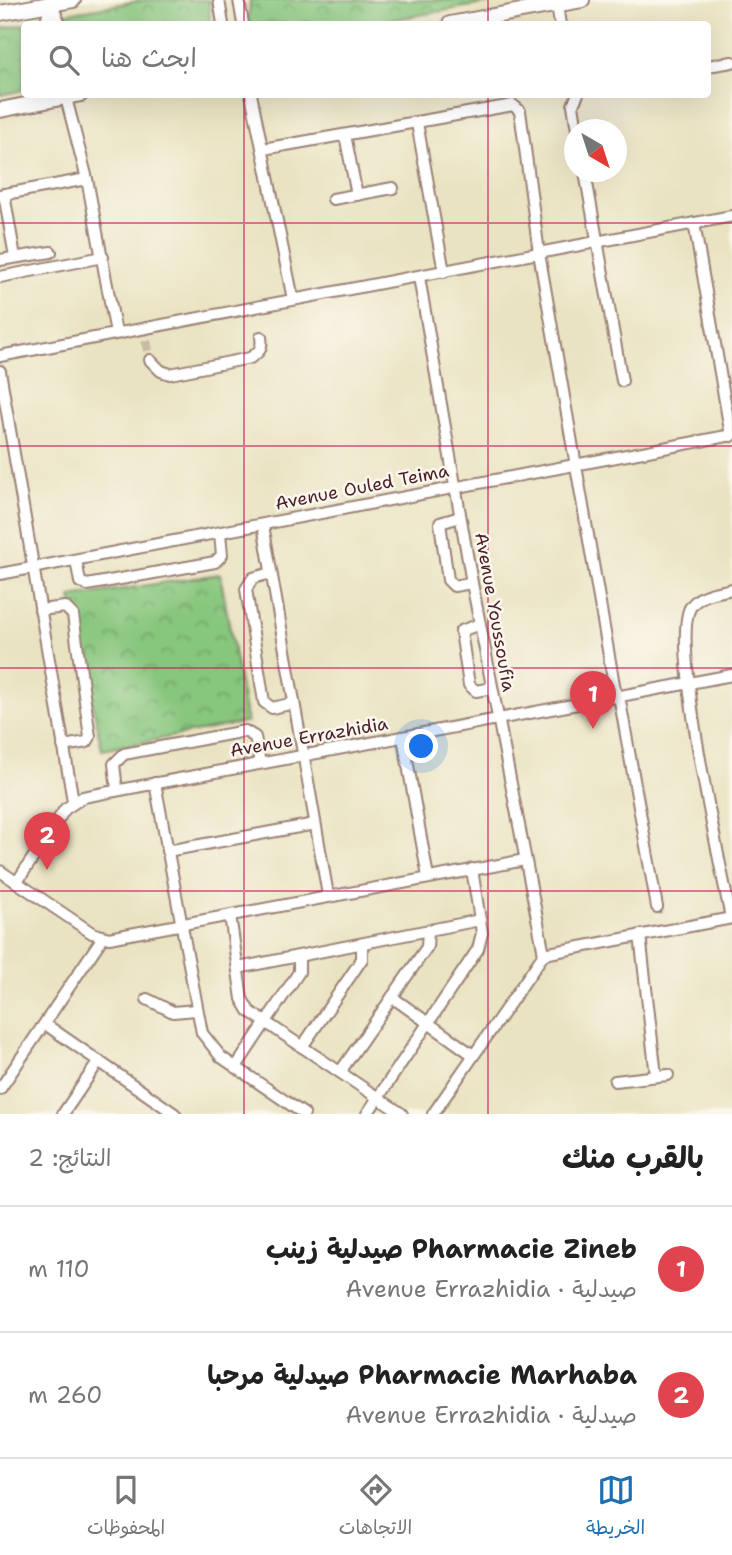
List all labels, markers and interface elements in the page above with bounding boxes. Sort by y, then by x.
search box [21,21,711,98]
text: ابحث هنا [101,40,197,75]
icon: search [45,41,83,79]
north arrow [564,119,627,182]
street label: Avenue Ouled Teima [273,458,451,516]
street label: Avenue Youssoufia [469,531,521,693]
pin: 1 [570,671,616,729]
street label: Avenue Errazhidia [228,711,390,763]
your location [404,729,438,763]
pin: 2 [24,812,70,870]
text: بالقرب منك [562,1137,704,1178]
text: النتائج: 2 [28,1143,111,1173]
text: Pharmacie Zineb صيدلية زينب [266,1231,637,1266]
text: 110 m [28,1254,90,1284]
text: 1 [676,1254,686,1284]
text: صيدلية · Avenue Errazhidia [346,1274,637,1304]
text: Pharmacie Marhaba صيدلية مرحبا [207,1357,637,1392]
text: 260 m [28,1380,102,1410]
text: 2 [673,1380,689,1410]
text: صيدلية · Avenue Errazhidia [346,1400,637,1430]
tab: المحفوظات [87,1471,165,1544]
tab: الاتجاهات [339,1471,412,1544]
tab: الخريطة [586,1471,645,1544]

